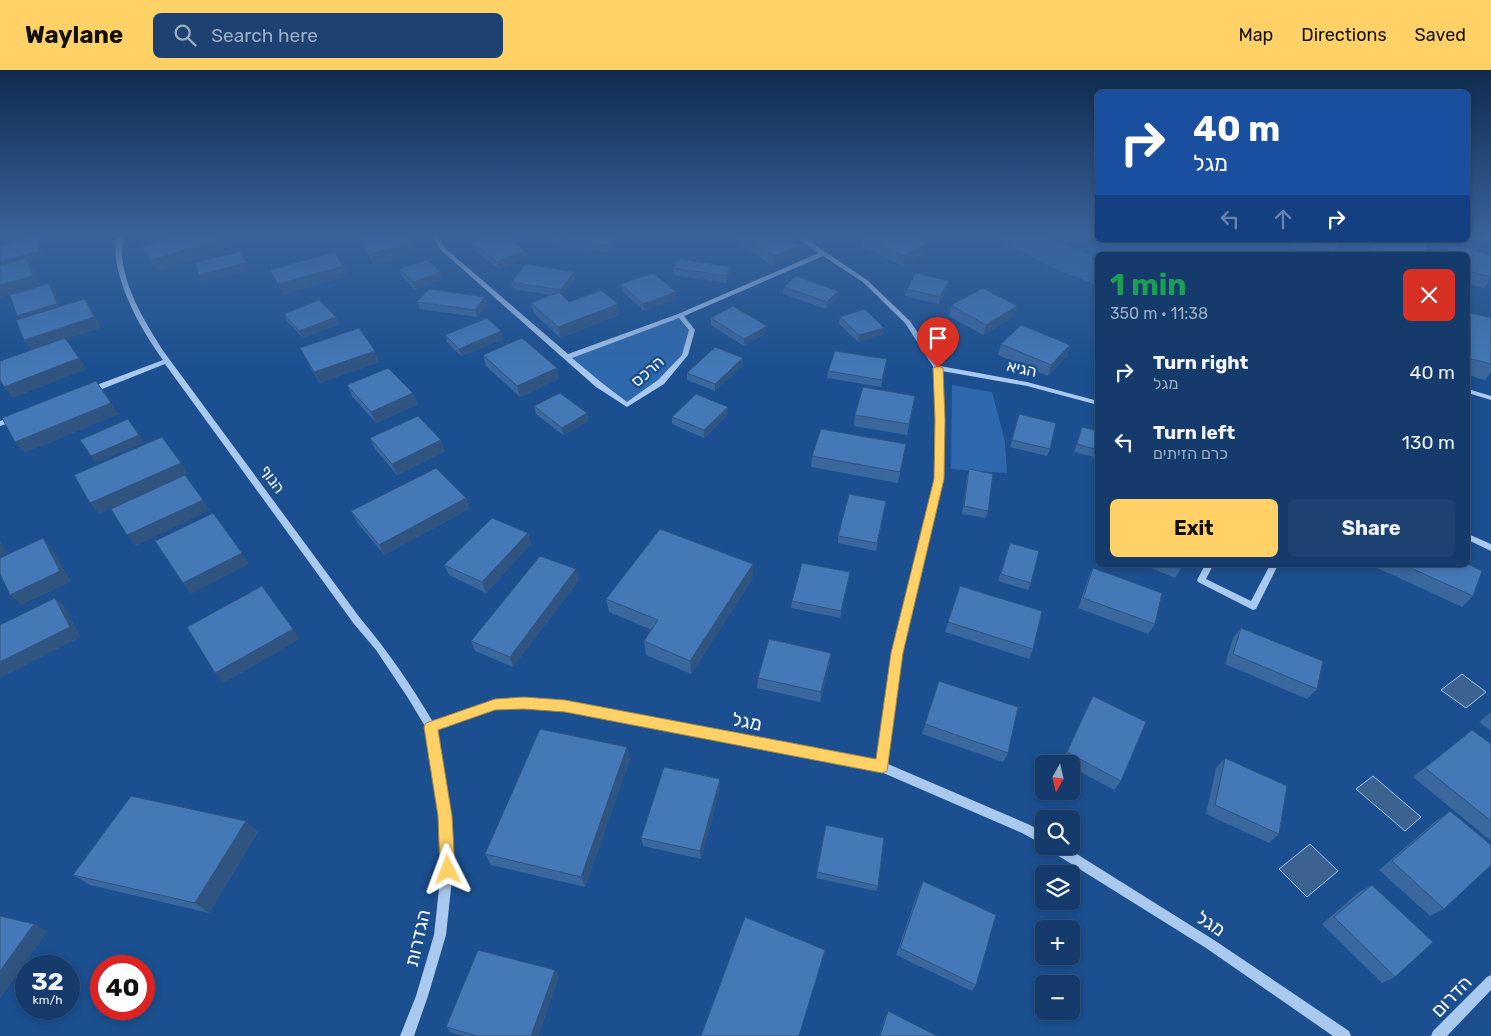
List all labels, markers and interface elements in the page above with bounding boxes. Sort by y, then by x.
search box [153,13,503,58]
text: Waylane [25,21,123,49]
icon: search [171,21,199,49]
text: Search here [211,24,318,47]
text: Map [1238,24,1273,46]
text: Directions [1301,24,1387,46]
text: Saved [1415,24,1466,46]
text: 40 m [1193,108,1280,150]
icon: right [1110,110,1175,175]
text: מגל [1193,150,1228,177]
icon: left [1216,205,1244,233]
icon: ahead [1269,205,1297,233]
icon: right [1322,205,1350,233]
text: 1 min [1110,267,1187,303]
button: close [1403,269,1455,321]
text: 350 m · 11:38 [1110,304,1208,323]
pin [917,317,959,368]
icon: arrive [924,324,952,352]
text: Turn right [1153,351,1248,374]
street label: הרכס [627,352,668,391]
street label: הגיא [1005,356,1039,381]
icon: right [1110,358,1138,386]
text: 40 m [1410,361,1455,384]
text: מגל [1153,374,1178,393]
text: Turn left [1153,421,1235,444]
icon: left [1110,428,1138,456]
text: 130 m [1402,431,1455,454]
text: כרם הזיתים [1153,444,1228,463]
street label: הנוף [256,462,289,497]
button: Exit [1110,499,1278,557]
button: Share [1288,499,1455,557]
street label: מגל [730,707,764,736]
north arrow [1035,755,1080,800]
map controls [1035,755,1080,1020]
button: search [1035,810,1080,855]
position arrow [421,843,473,895]
button: layers [1035,865,1080,910]
street label: מגל [1192,906,1230,941]
street label: הגדרות [400,907,435,969]
button: + [1035,920,1080,965]
speed limit sign: 40 [90,955,155,1020]
text: 32 [31,967,64,996]
street label: הדרום [1426,971,1477,1022]
button: − [1035,975,1080,1020]
text: km/h [33,993,62,1007]

